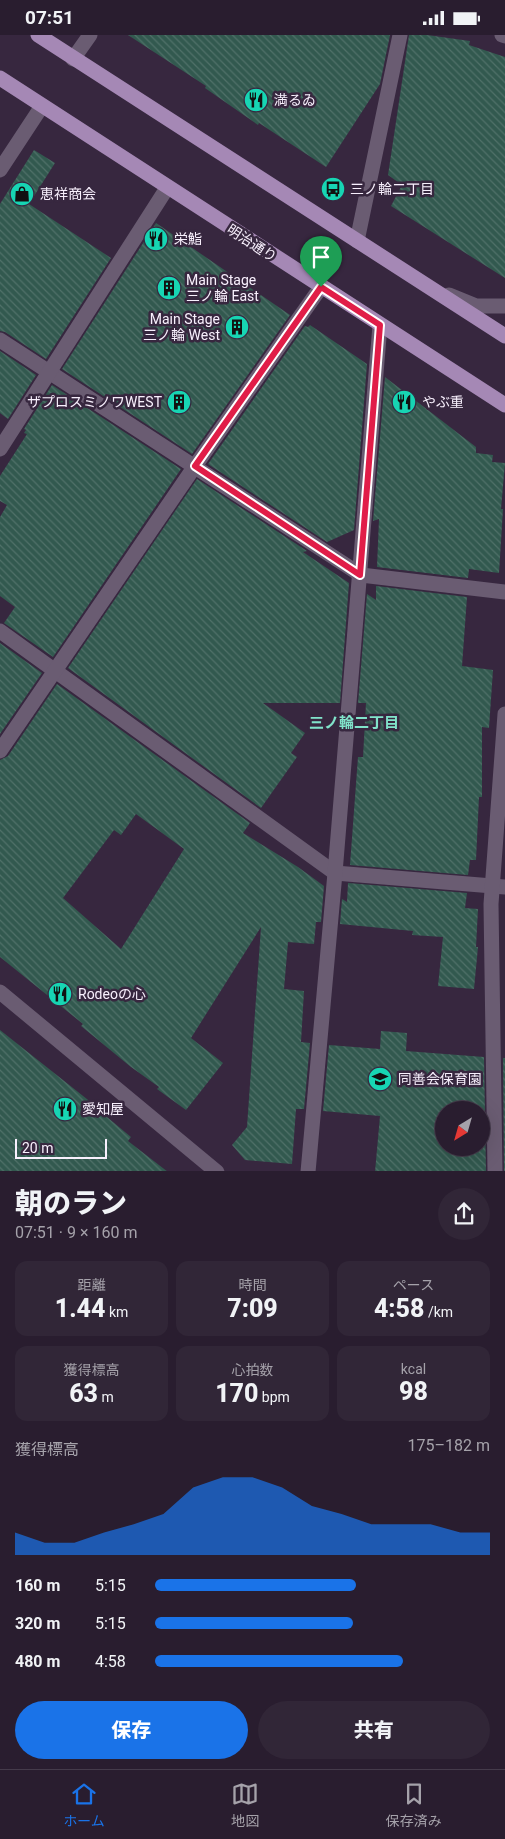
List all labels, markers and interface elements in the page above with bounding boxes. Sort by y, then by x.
text: 07:51 [25,6,74,29]
restaurant icon: 満るゐ [243,87,269,113]
place label: 満るゐ [274,92,316,108]
bus stop icon: 三ノ輪二丁目 [320,176,346,202]
shop icon: 恵祥商会 [9,181,35,207]
place label: 三ノ輪二丁目 [350,181,434,197]
place label: 恵祥商会 [40,186,96,202]
street label: 明治通り [224,221,280,265]
restaurant icon: 栄鮨 [143,226,169,252]
place label: 栄鮨 [174,231,202,247]
pin [300,236,342,287]
icon: arrive [307,243,335,271]
place label: Main Stage 三ノ輪 East [186,272,259,304]
building icon: Main Stage 三ノ輪 East [156,275,182,301]
place label: Main Stage 三ノ輪 West [143,311,220,343]
building icon: Main Stage 三ノ輪 West [224,314,250,340]
building icon: ザプロスミノワWEST [166,389,192,415]
restaurant icon: やぶ重 [391,389,417,415]
place label: ザプロスミノワWEST [27,394,163,410]
place label: やぶ重 [422,394,464,410]
district label: 三ノ輪二丁目 [309,714,399,732]
restaurant icon: Rodeoの心 [47,981,73,1007]
place label: Rodeoの心 [78,986,146,1002]
school or university icon: 同善会保育園 [367,1066,393,1092]
place label: 同善会保育園 [398,1071,482,1087]
restaurant icon: 愛知屋 [52,1096,78,1122]
place label: 愛知屋 [82,1101,124,1117]
north arrow [435,1101,490,1156]
map controls [435,1101,490,1156]
scale bar [15,1137,108,1160]
text: 20 m [22,1140,54,1156]
text: 朝のラン [15,1187,127,1220]
button: share [438,1188,490,1240]
text: 07:51 · 9 × 160 m [15,1223,137,1242]
text: 距離 [78,1277,106,1293]
text: 時間 [239,1277,267,1293]
text: ペース [393,1277,434,1293]
text: 1.44 [55,1294,105,1323]
text: 7:09 [227,1294,278,1323]
text: 4:58 [374,1294,424,1323]
text: km [105,1304,128,1320]
text: /km [424,1304,453,1320]
text: kcal [401,1361,426,1377]
text: 獲得標高 [64,1362,120,1378]
text: 心拍数 [232,1362,274,1378]
text: 98 [399,1377,428,1406]
text: 63 [69,1379,98,1408]
text: 170 [215,1379,258,1408]
text: m [98,1389,114,1405]
text: bpm [258,1389,290,1405]
text: 175–182 m [408,1436,490,1455]
text: 獲得標高 [15,1440,79,1459]
text: 160 m [15,1576,60,1595]
text: 5:15 [95,1576,126,1595]
text: 320 m [15,1614,60,1633]
text: 5:15 [95,1614,126,1633]
text: 480 m [15,1652,60,1671]
text: 4:58 [95,1652,126,1671]
button: 保存 [15,1701,248,1759]
button: 共有 [258,1701,490,1759]
tab: ホーム [63,1780,105,1830]
tab: 地図 [231,1780,259,1830]
tab: 保存済み [386,1780,442,1830]

